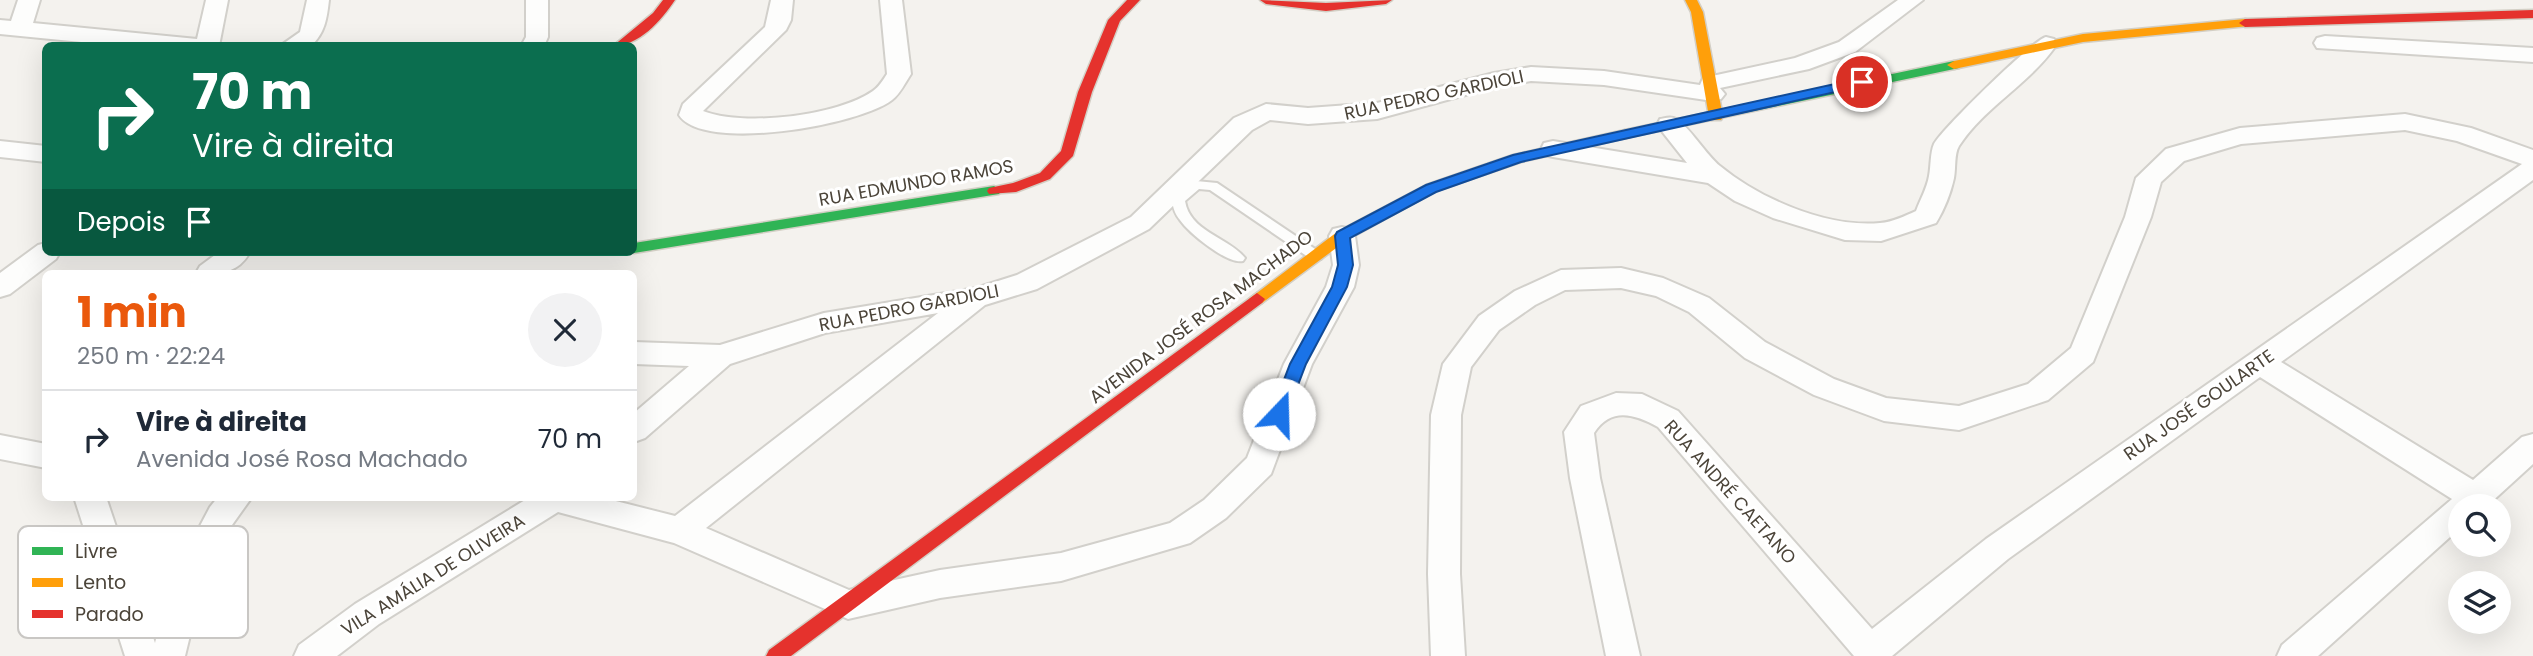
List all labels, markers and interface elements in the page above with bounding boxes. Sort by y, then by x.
pin [1832,52,1892,112]
text: 70 m [192,58,312,126]
street label: RUA PEDRO GARDIOLI [1342,63,1526,126]
icon: arrive [1843,63,1881,101]
icon: right [77,70,168,161]
text: Vire à direita [192,123,394,168]
street label: RUA EDMUNDO RAMOS [817,153,1015,212]
icon: arrive [180,203,218,241]
text: Depois [77,204,166,240]
street label: AVENIDA JOSÉ ROSA MACHADO [1084,224,1318,409]
street label: RUA PEDRO GARDIOLI [817,278,1001,337]
text: 1 min [77,283,187,342]
button: close [528,293,602,367]
text: 250 m · 22:24 [77,340,225,372]
street label: RUA JOSÉ GOULARTE [2118,343,2279,466]
position arrow [1242,377,1316,451]
text: Vire à direita [136,404,307,440]
street label: RUA ANDRÉ CAETANO [1659,414,1802,569]
icon: right [77,420,115,458]
text: 70 m [538,421,602,457]
text: Avenida José Rosa Machado [136,443,468,475]
map controls [2448,494,2511,634]
button: search [2448,494,2511,557]
street label: VILA AMÁLIA DE OLIVEIRA [336,508,529,641]
legend [18,526,248,638]
text: Livre [75,538,117,565]
text: Lento [75,569,126,596]
button: layers [2448,571,2511,634]
text: Parado [75,601,144,628]

